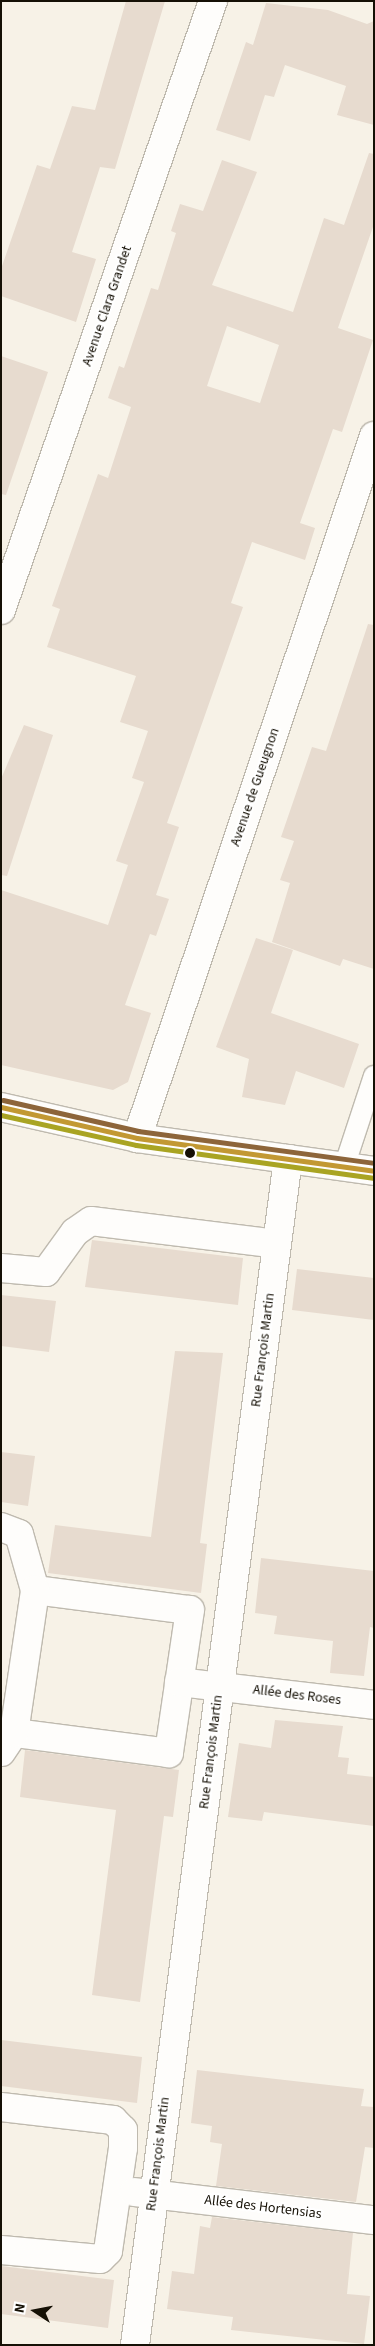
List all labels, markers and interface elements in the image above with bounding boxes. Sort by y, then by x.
street label: Avenue Clara Grandet [79,244,135,368]
street label: Avenue de Gueugnon [227,726,283,848]
unlabelled marker [185,1148,195,1158]
street label: Rue François Martin [248,1292,278,1408]
street label: Allée des Roses [252,1681,342,1709]
street label: Rue François Martin [196,1694,226,1810]
street label: Rue François Martin [143,2096,173,2212]
street label: Allée des Hortensias [204,2191,322,2223]
north arrow [10,2286,60,2336]
text: N [10,2302,31,2315]

